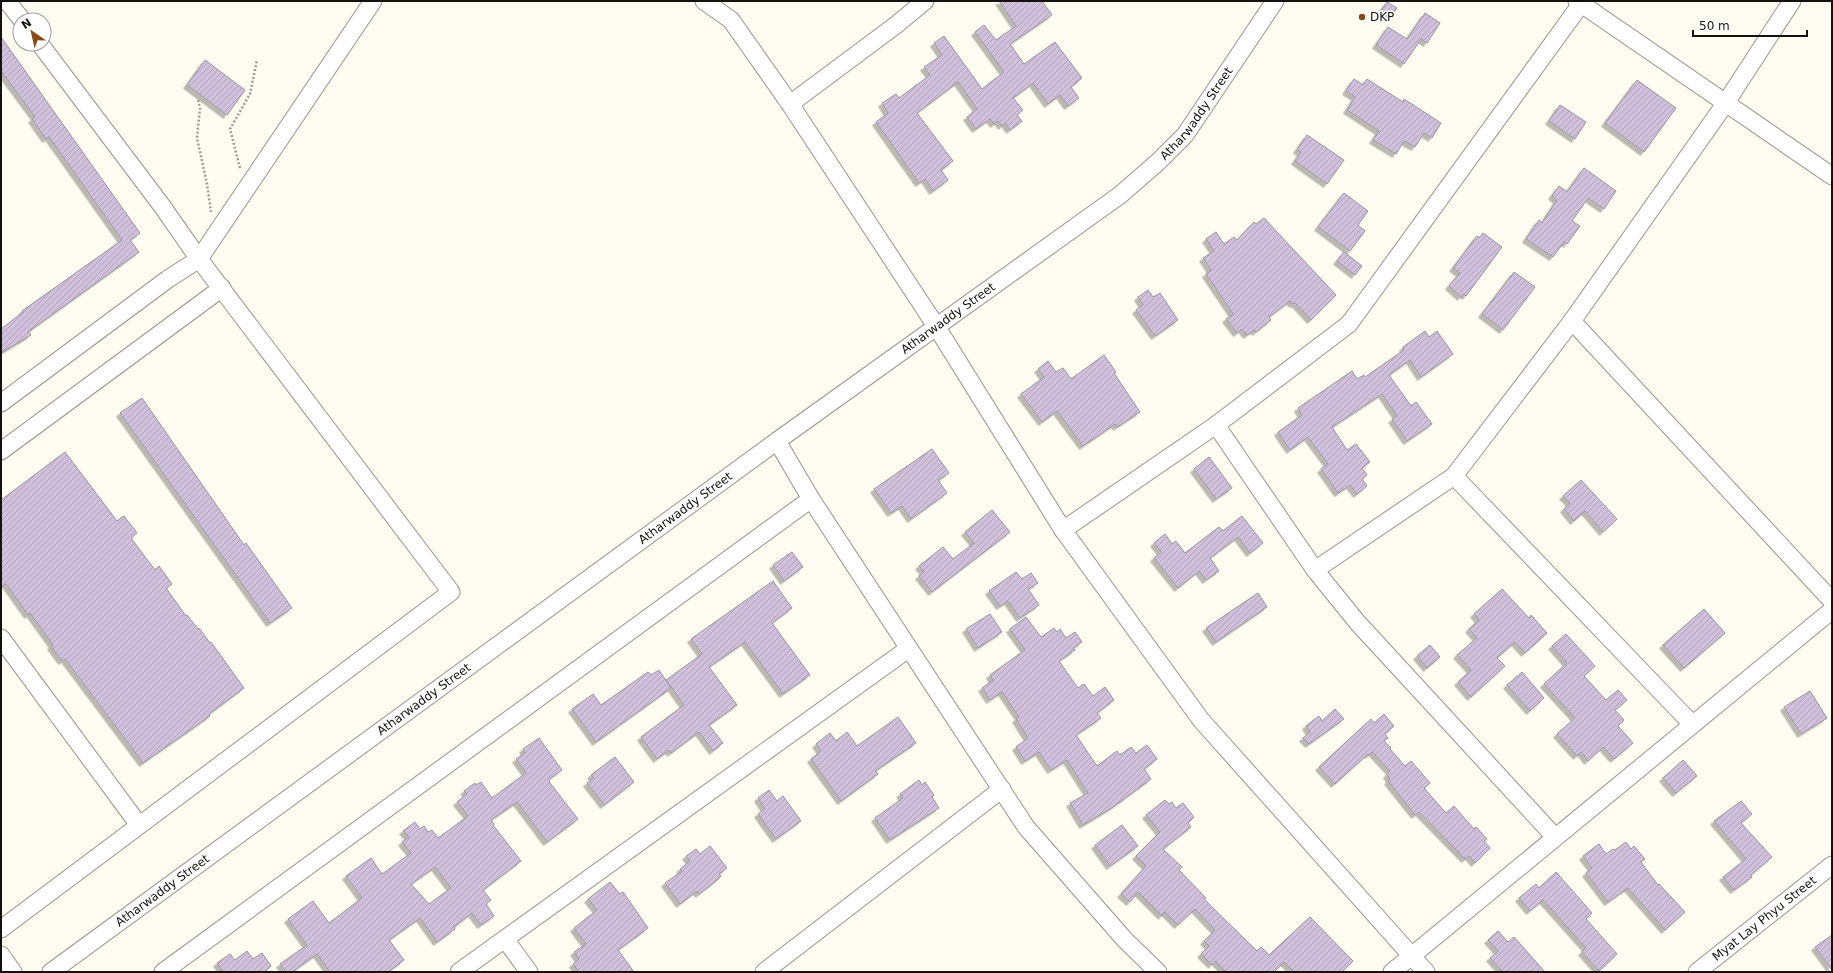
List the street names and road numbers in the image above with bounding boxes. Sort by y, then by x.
street label: Atharwaddy Street [1157,64,1236,163]
street label: Atharwaddy Street [898,280,998,357]
street label: Atharwaddy Street [636,469,735,547]
street label: Atharwaddy Street [374,660,474,738]
street label: Atharwaddy Street [113,852,212,929]
street label: Myat Lay Phyu Street [1710,873,1819,964]

